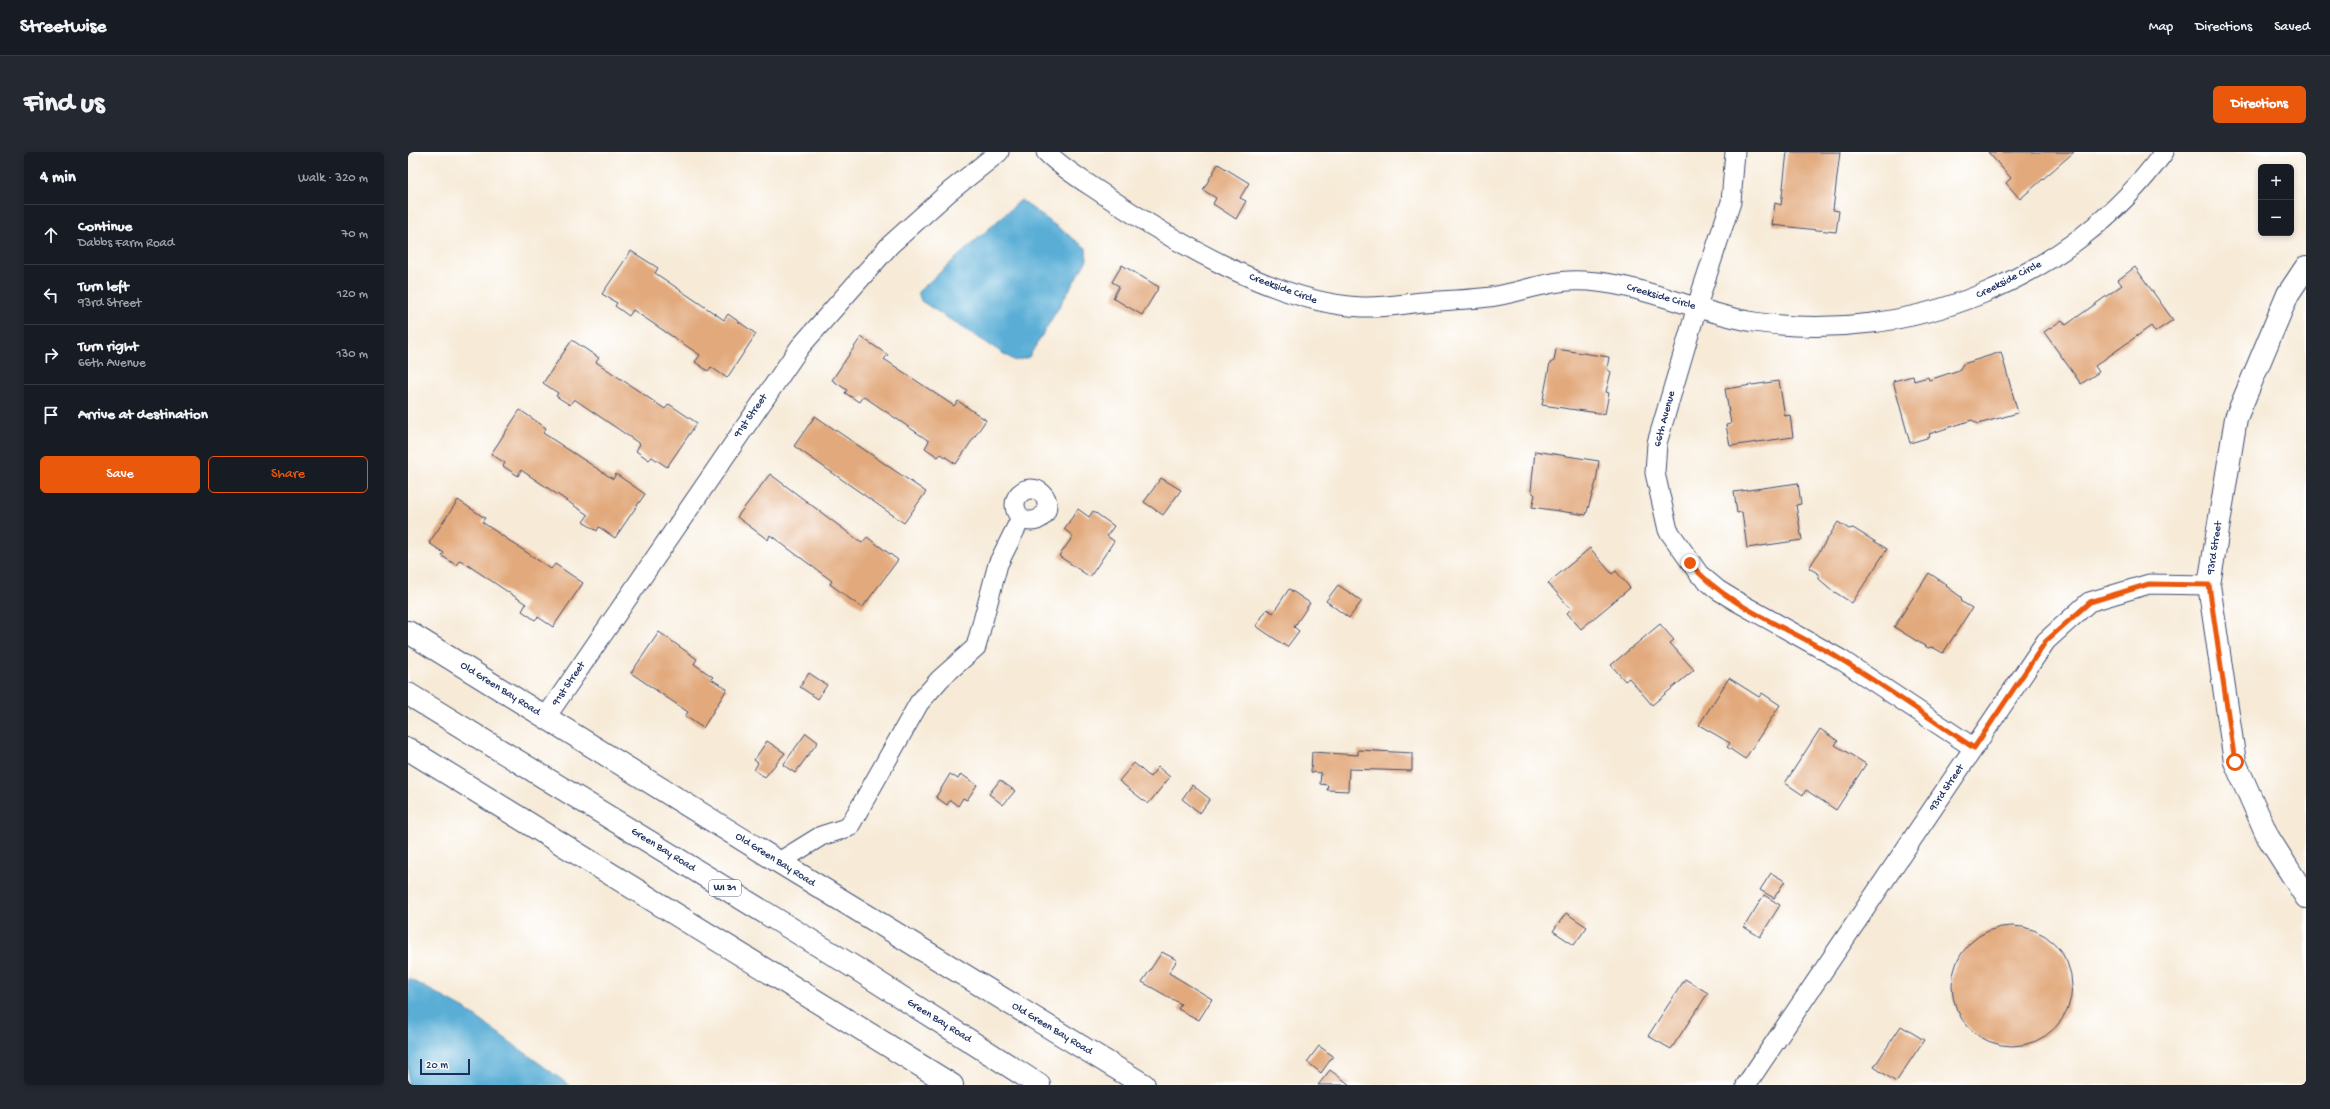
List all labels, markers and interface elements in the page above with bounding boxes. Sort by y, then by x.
text: Streetwise [20,16,106,39]
text: Map [2149,19,2173,36]
text: Directions [2195,19,2252,36]
text: Saved [2274,19,2310,36]
button: Directions [2213,86,2306,123]
text: Find us [24,88,104,121]
map controls [2258,164,2294,236]
button: + [2258,164,2294,200]
text: 4 min [40,168,76,188]
text: Walk · 320 m [298,171,368,186]
button: − [2258,200,2294,236]
text: Continue [78,218,132,236]
icon: ahead [40,224,62,246]
text: 70 m [342,227,368,242]
text: Dabbs Farm Road [78,236,174,251]
street label: Creekside Circle [1974,258,2044,302]
street label: Creekside Circle [1247,271,1319,307]
text: Turn left [78,278,129,296]
street label: Creekside Circle [1625,281,1697,313]
icon: left [40,284,62,306]
text: 120 m [337,287,368,302]
text: 93rd Street [78,296,141,311]
text: Turn right [78,338,138,356]
icon: right [40,344,62,366]
text: 130 m [336,347,368,362]
text: 66th Avenue [78,356,146,371]
street label: 66th Avenue [1652,389,1678,448]
street label: 91st Street [731,391,771,441]
icon: arrive [40,404,62,426]
text: Arrive at destination [78,406,208,424]
button: Save [40,456,200,493]
button: Share [208,456,368,493]
street label: 93rd Street [2205,519,2225,576]
route end [1681,554,1699,572]
street label: 91st Street [549,658,589,709]
street label: Old Green Bay Road [458,660,543,719]
route start [2226,753,2244,771]
street label: 93rd Street [1927,761,1968,814]
street label: Green Bay Road [629,825,699,875]
street label: Old Green Bay Road [733,831,818,890]
road number: WI 31 [709,880,741,896]
street label: Green Bay Road [905,996,975,1046]
street label: Old Green Bay Road [1010,1000,1096,1059]
scale bar [420,1057,470,1076]
text: 20 m [426,1060,448,1072]

